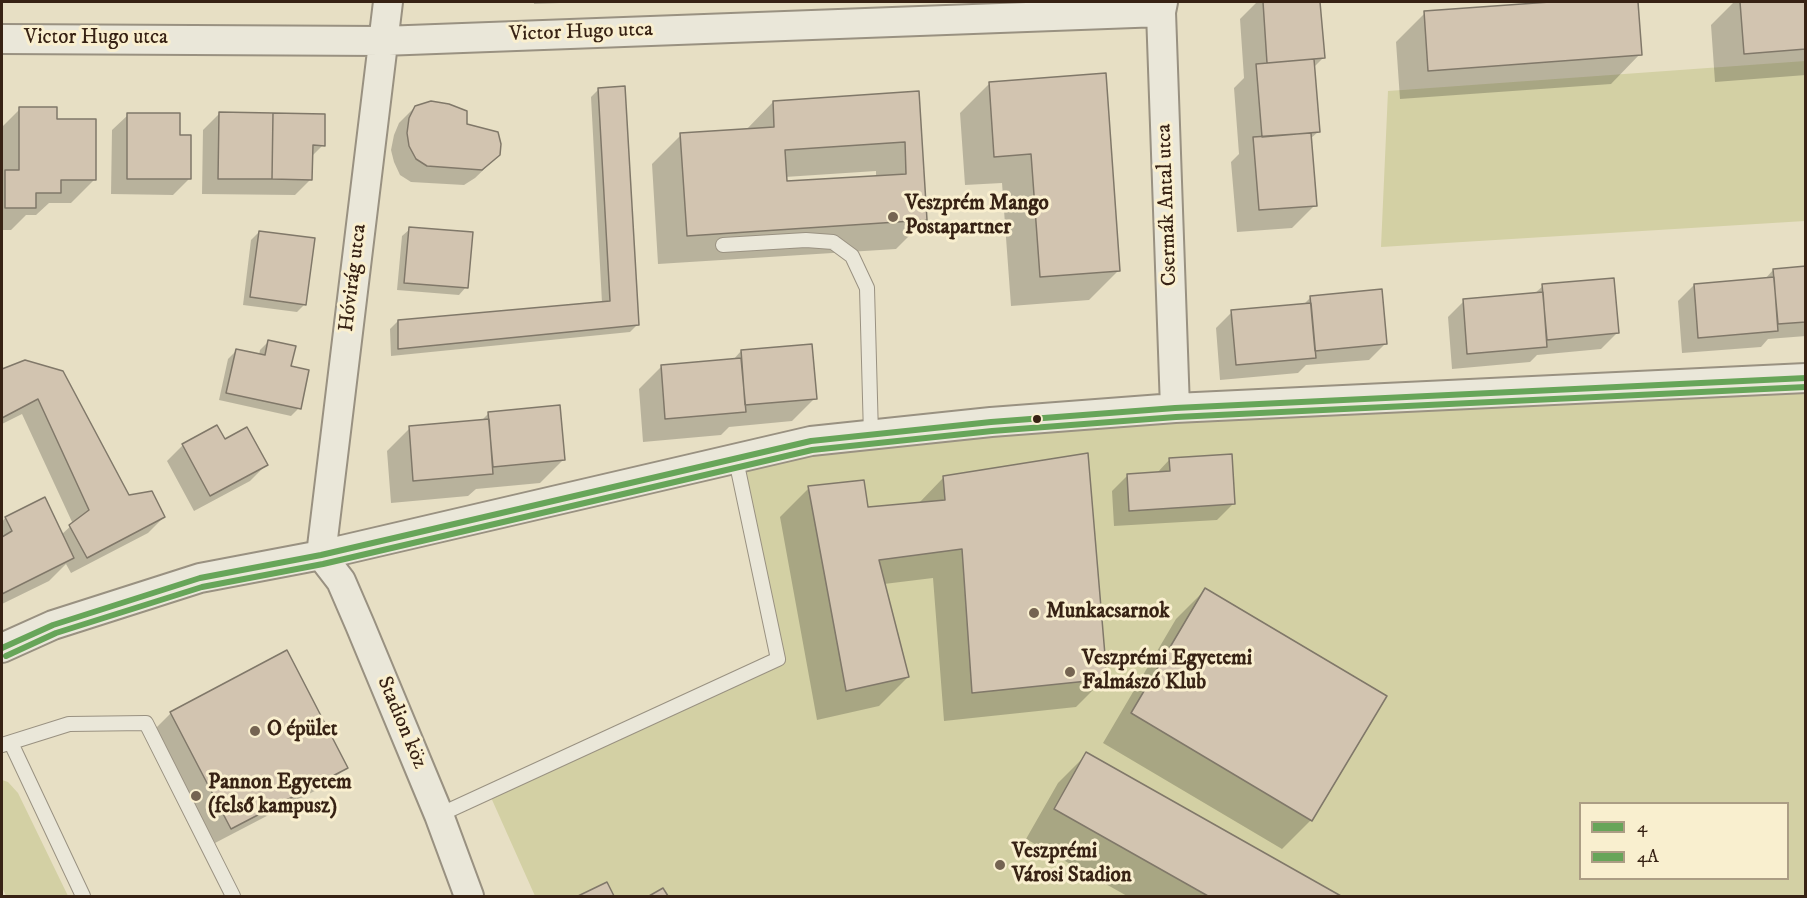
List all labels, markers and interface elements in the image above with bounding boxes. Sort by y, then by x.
street label: Victor Hugo utca [509,18,653,48]
street label: Victor Hugo utca [24,26,168,52]
street label: Csermák Antal utca [1153,123,1183,287]
place label: Veszprém Mango Postapartner [905,192,1049,242]
marker: Veszprém Mango Postapartner [886,210,900,224]
street label: Hóvirág utca [335,223,373,333]
unlabelled marker [1031,413,1043,425]
place label: Munkacsarnok [1046,600,1170,626]
marker: Munkacsarnok [1027,606,1041,620]
place label: Veszprémi Egyetemi Falmászó Klub [1082,647,1252,697]
marker: Veszprémi Egyetemi Falmászó Klub [1063,665,1077,679]
street label: Stadion köz [370,673,432,773]
place label: O épület [267,718,337,744]
marker: O épület [248,724,262,738]
place label: Pannon Egyetem (felső kampusz) [208,771,352,821]
marker: Pannon Egyetem (felső kampusz) [189,789,203,803]
legend [1579,802,1789,880]
text: 4 [1637,816,1647,838]
place label: Veszprémi Városi Stadion [1012,840,1132,890]
text: 4A [1637,846,1659,868]
marker: Veszprémi Városi Stadion [993,858,1007,872]

